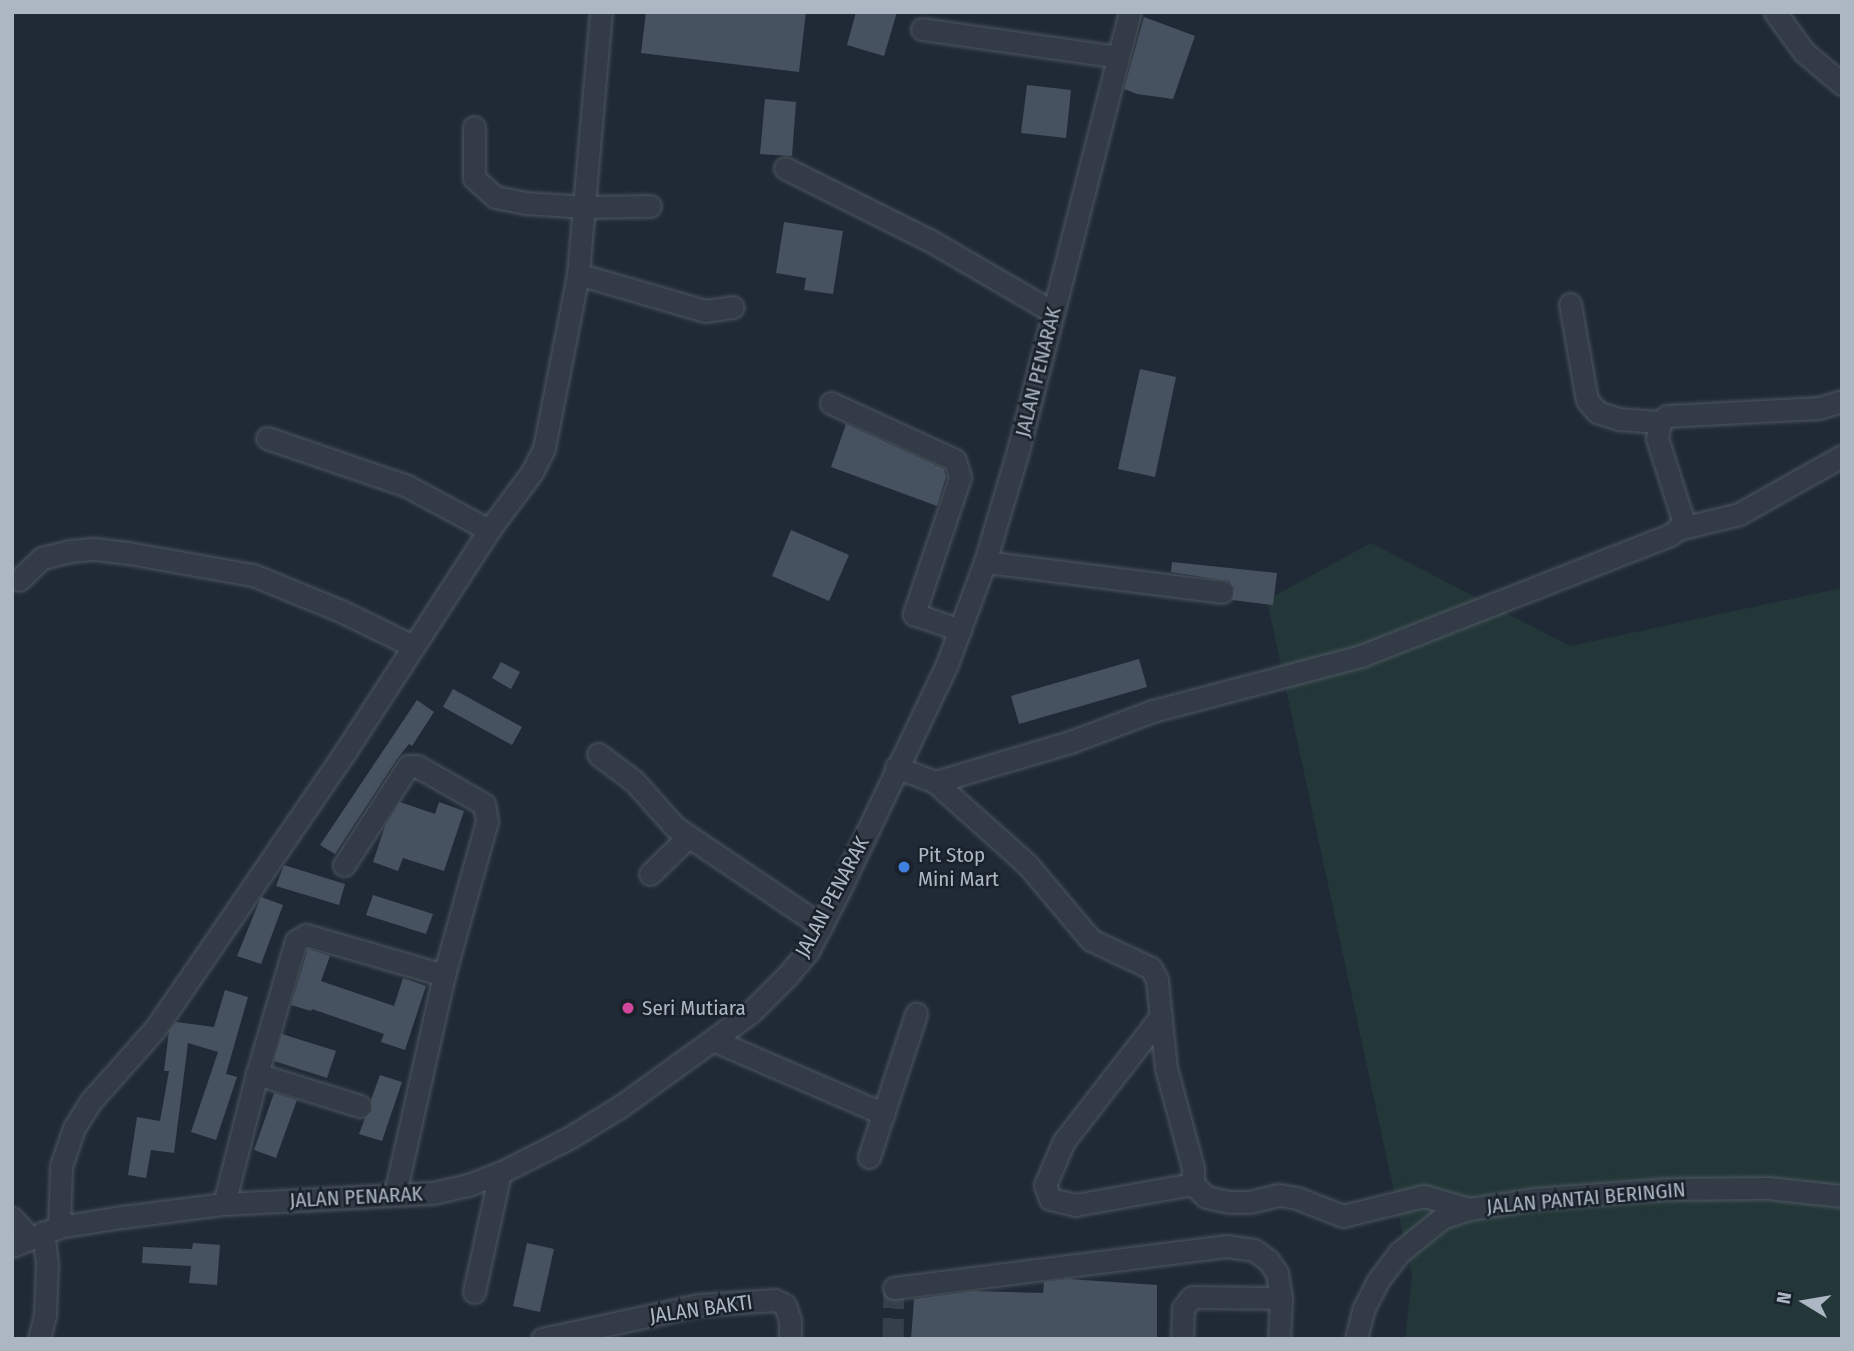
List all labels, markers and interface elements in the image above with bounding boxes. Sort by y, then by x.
street label: JALAN PENARAK [1010,304,1066,440]
street label: JALAN PENARAK [790,832,874,962]
place label: Pit Stop Mini Mart [918,842,999,892]
marker: Pit Stop Mini Mart [896,859,912,875]
place label: Seri Mutiara [642,995,746,1021]
marker: Seri Mutiara [620,1000,636,1016]
street label: JALAN PANTAI BERINGIN [1485,1177,1687,1219]
street label: JALAN PENARAK [289,1181,423,1213]
north arrow [1770,1267,1840,1337]
street label: JALAN BAKTI [648,1289,754,1329]
text: N [1772,1290,1796,1306]

